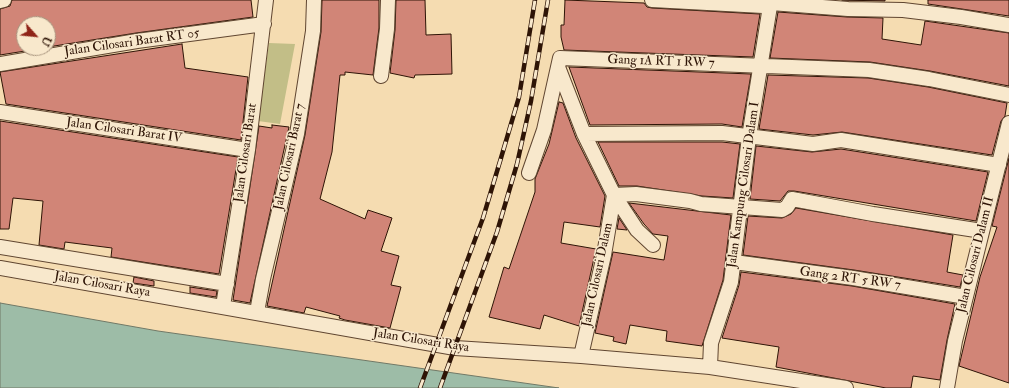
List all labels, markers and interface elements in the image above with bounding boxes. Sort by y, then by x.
north arrow [16,16,56,56]
street label: Jalan Cilosari Barat RT 05 [63,26,201,60]
text: U [38,34,54,48]
street label: Gang 1A RT 1 RW 7 [607,52,715,72]
street label: Jalan Kampung Cilosari Dalam I [725,101,763,269]
street label: Jalan Cilosari Barat [231,102,261,204]
street label: Jalan Cilosari Barat 7 [271,102,309,212]
street label: Jalan Cilosari Barat IV [65,115,183,147]
street label: Jalan Cilosari Dalam II [954,195,998,315]
street label: Jalan Cilosari Dalam [579,221,617,329]
street label: Gang 2 RT 5 RW 7 [798,264,902,294]
street label: Jalan Cilosari Raya [53,269,151,301]
street label: Jalan Cilosari Raya [372,326,470,356]

